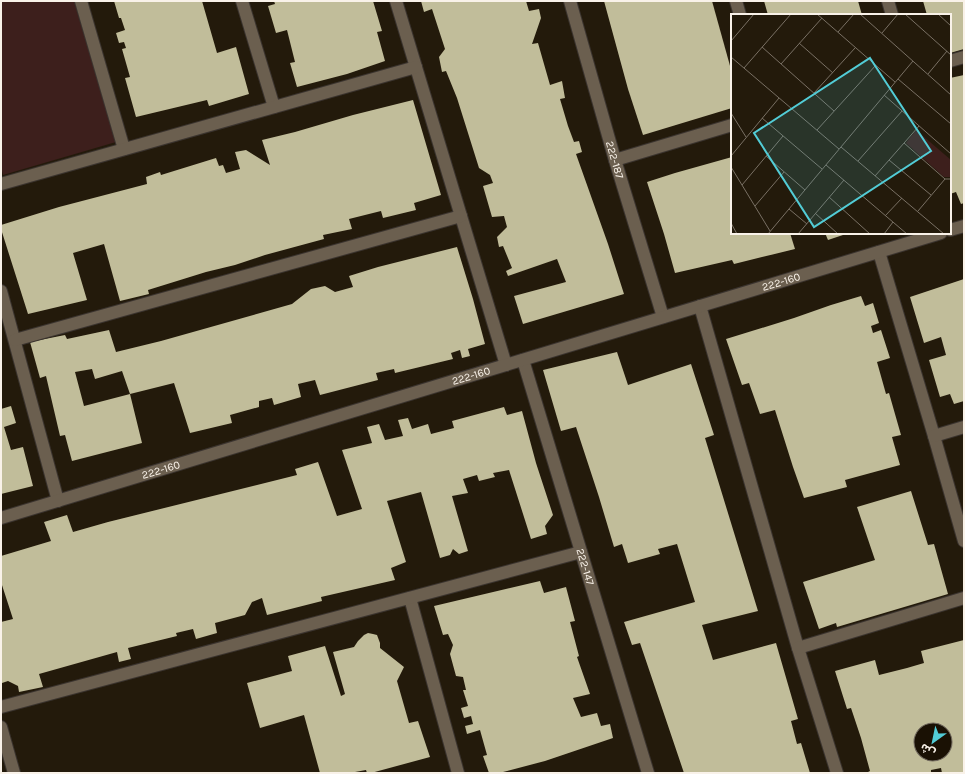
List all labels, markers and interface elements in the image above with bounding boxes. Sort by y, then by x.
inset map [731,14,951,234]
street label: 222-187 [603,139,627,180]
street label: 222-160 [760,270,802,293]
street label: 222-160 [450,364,492,387]
street label: 222-160 [140,458,182,481]
street label: 222-147 [574,547,597,587]
north arrow [913,722,953,762]
text: ش [918,740,938,760]

